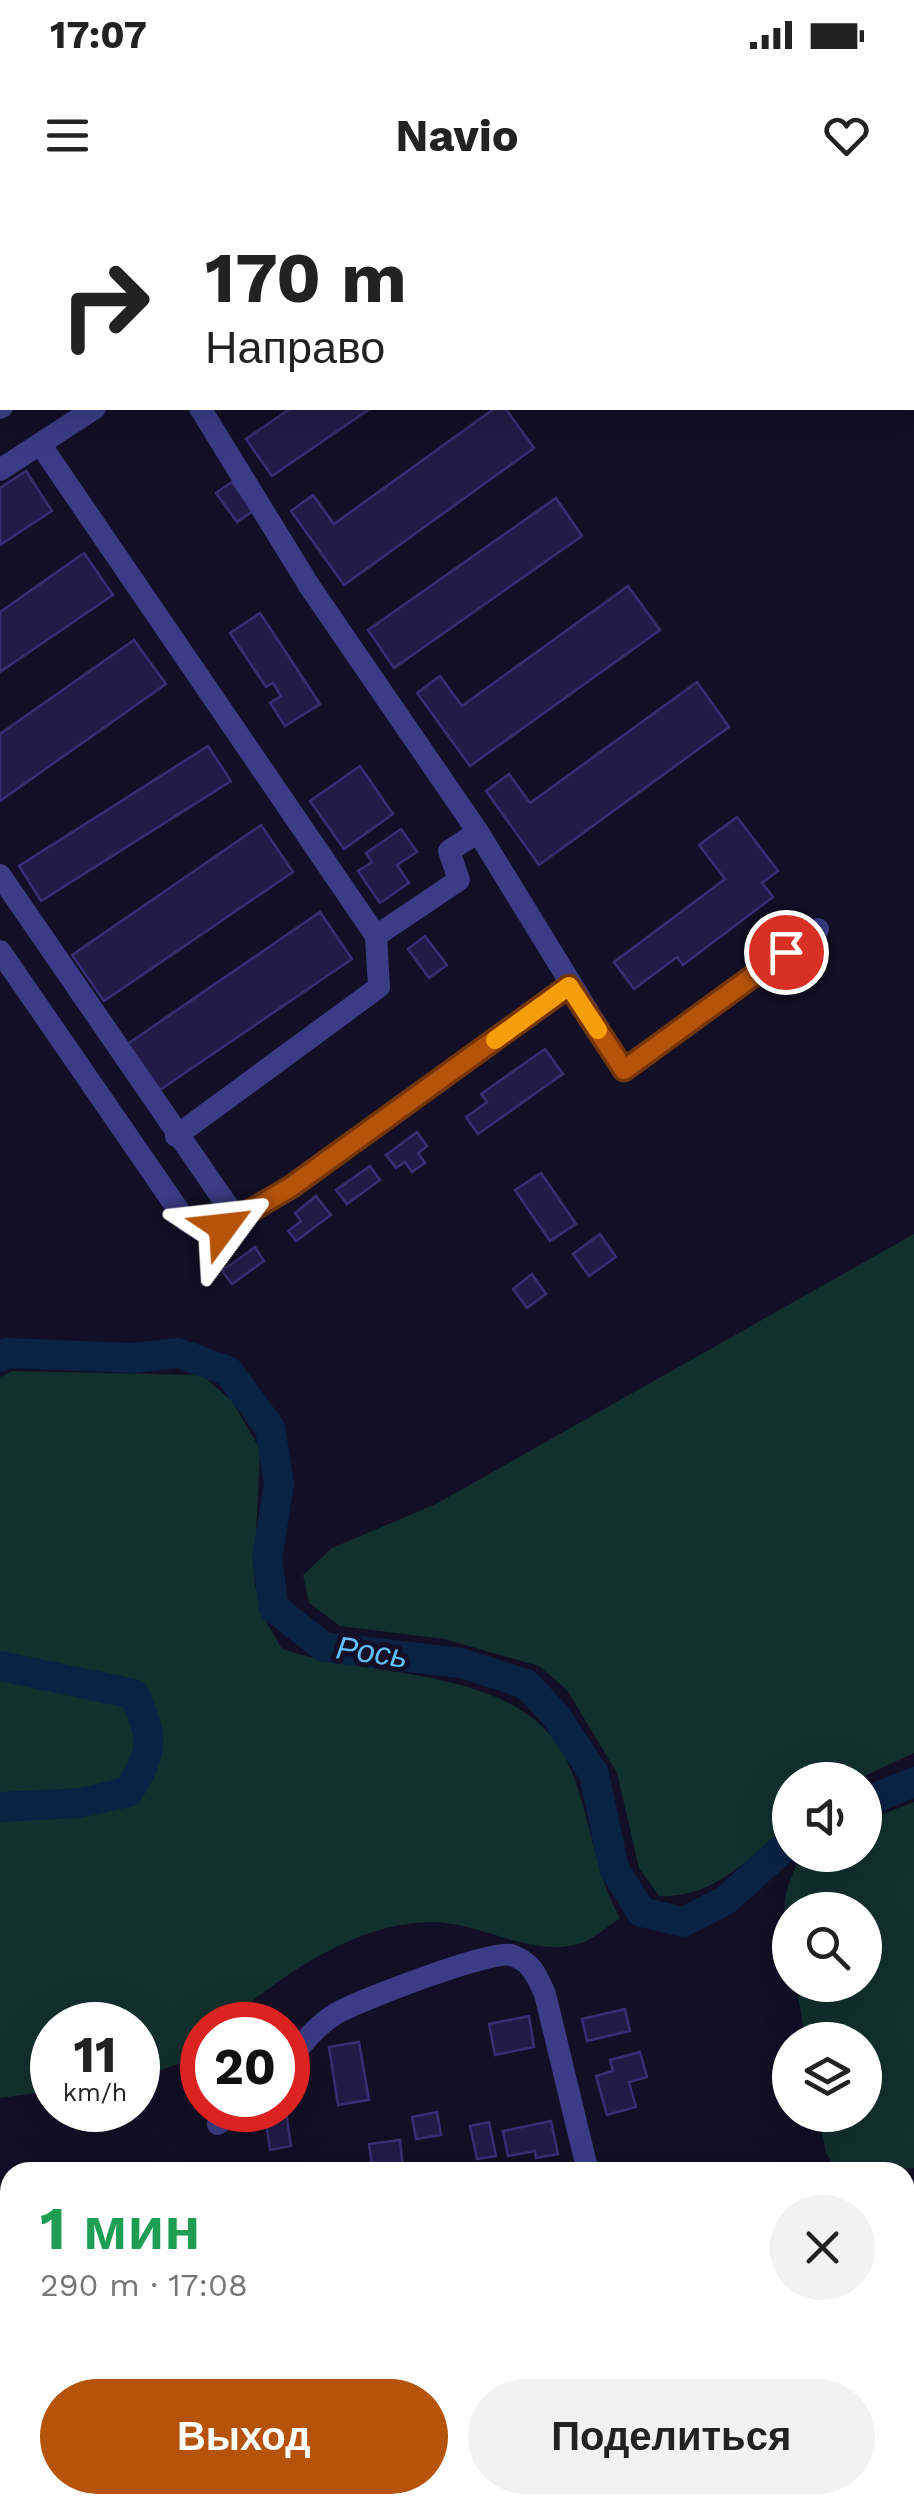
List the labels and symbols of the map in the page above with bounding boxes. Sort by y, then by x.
pin [744,910,829,995]
position arrow [171,1175,275,1279]
water label: Рось [334,1628,410,1676]
speed limit sign: 20 [180,2002,310,2132]

